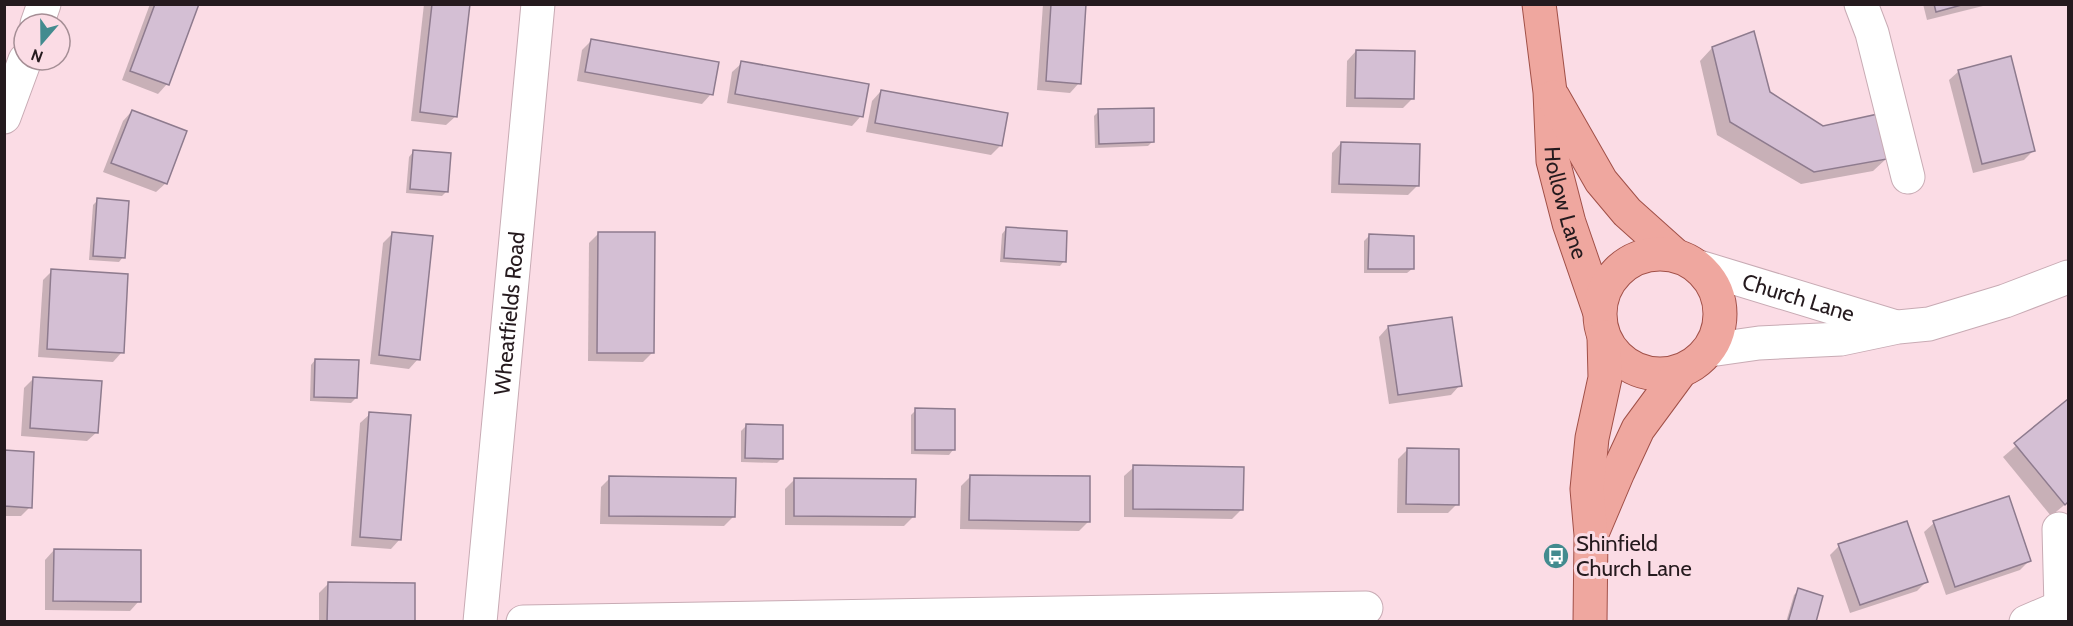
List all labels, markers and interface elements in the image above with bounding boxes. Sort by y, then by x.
north arrow [12,12,72,72]
text: N [28,45,46,66]
street label: Hollow Lane [1539,146,1594,262]
street label: Wheatfields Road [488,230,530,396]
street label: Church Lane [1739,268,1858,327]
place label: Shinfield Church Lane [1576,530,1692,582]
bus stop icon: Shinfield Church Lane [1541,541,1571,571]

